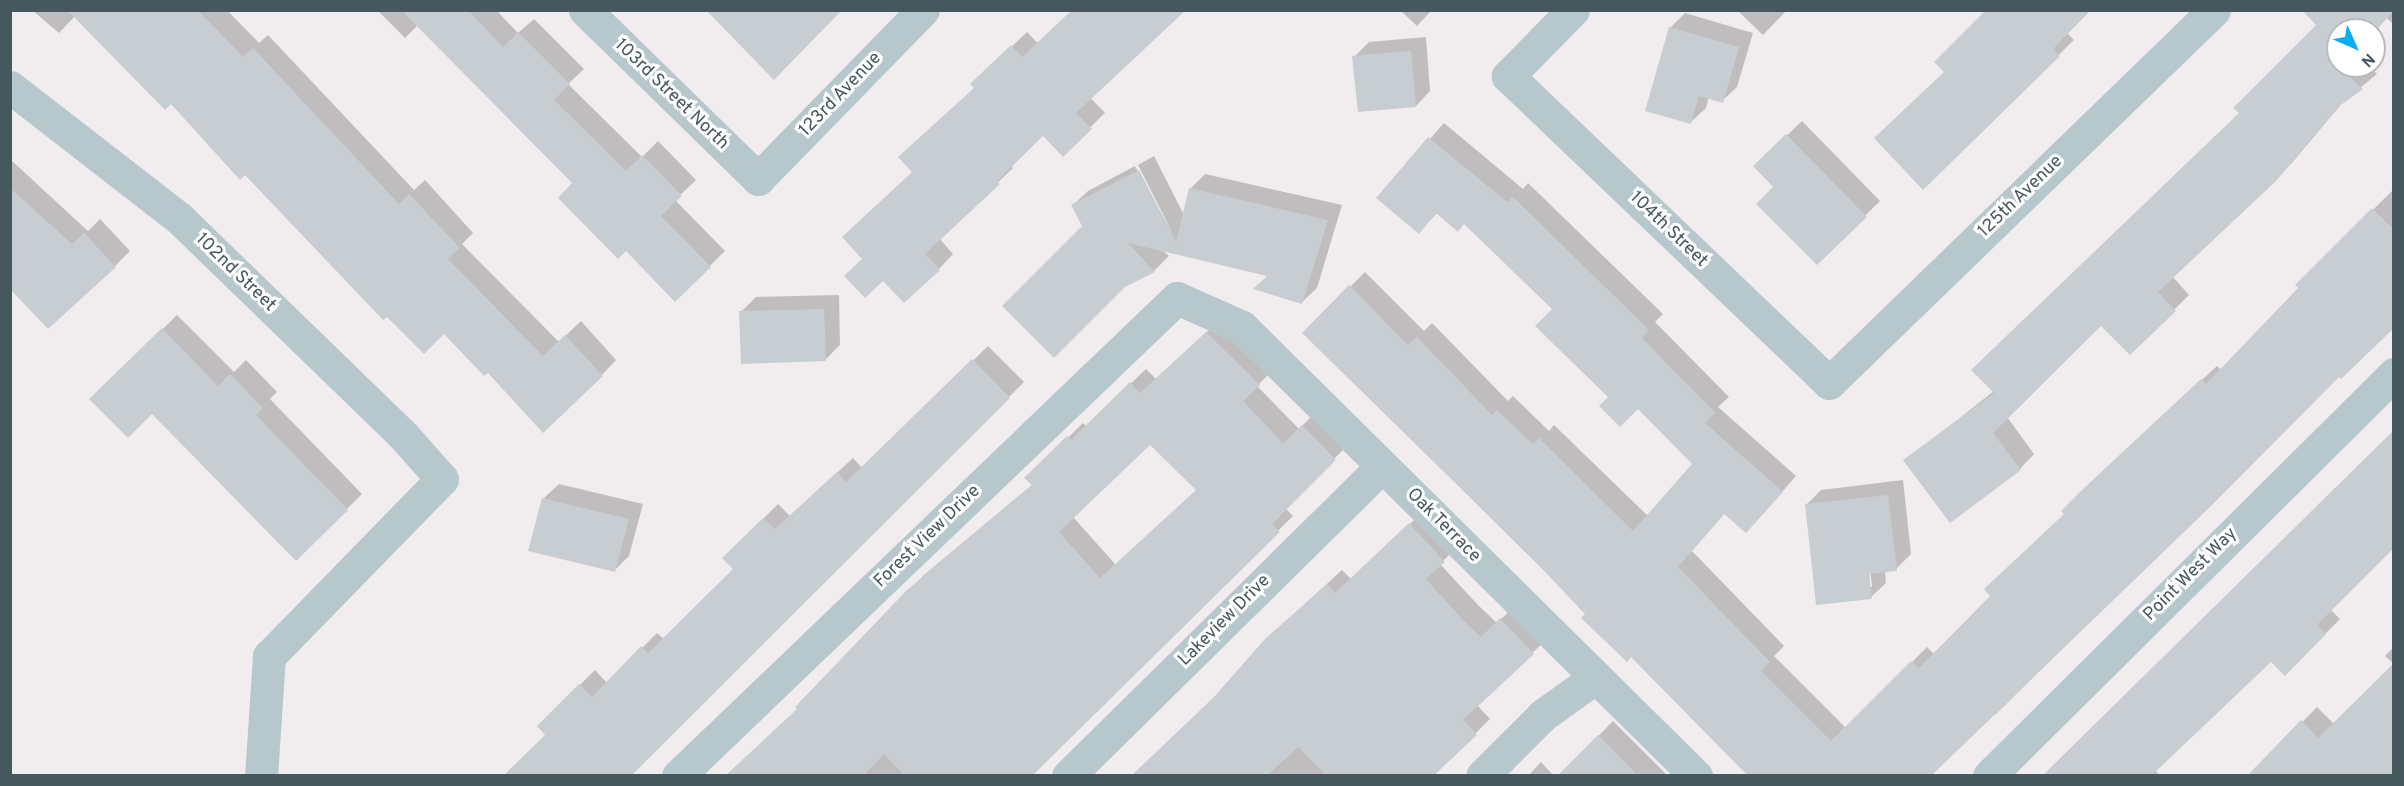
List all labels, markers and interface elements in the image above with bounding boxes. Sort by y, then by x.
north arrow [2326,18,2386,78]
street label: 103rd Street North [609,35,733,155]
street label: 123rd Avenue [795,48,887,142]
text: N [2356,48,2378,70]
street label: 125th Avenue [1974,151,2068,243]
street label: 104th Street [1625,188,1711,272]
street label: 102nd Street [190,229,280,317]
street label: Forest View Drive [870,481,986,593]
street label: Oak Terrace [1401,484,1485,568]
street label: Point West Way [2139,523,2243,627]
street label: Lakeview Drive [1175,571,1275,671]

